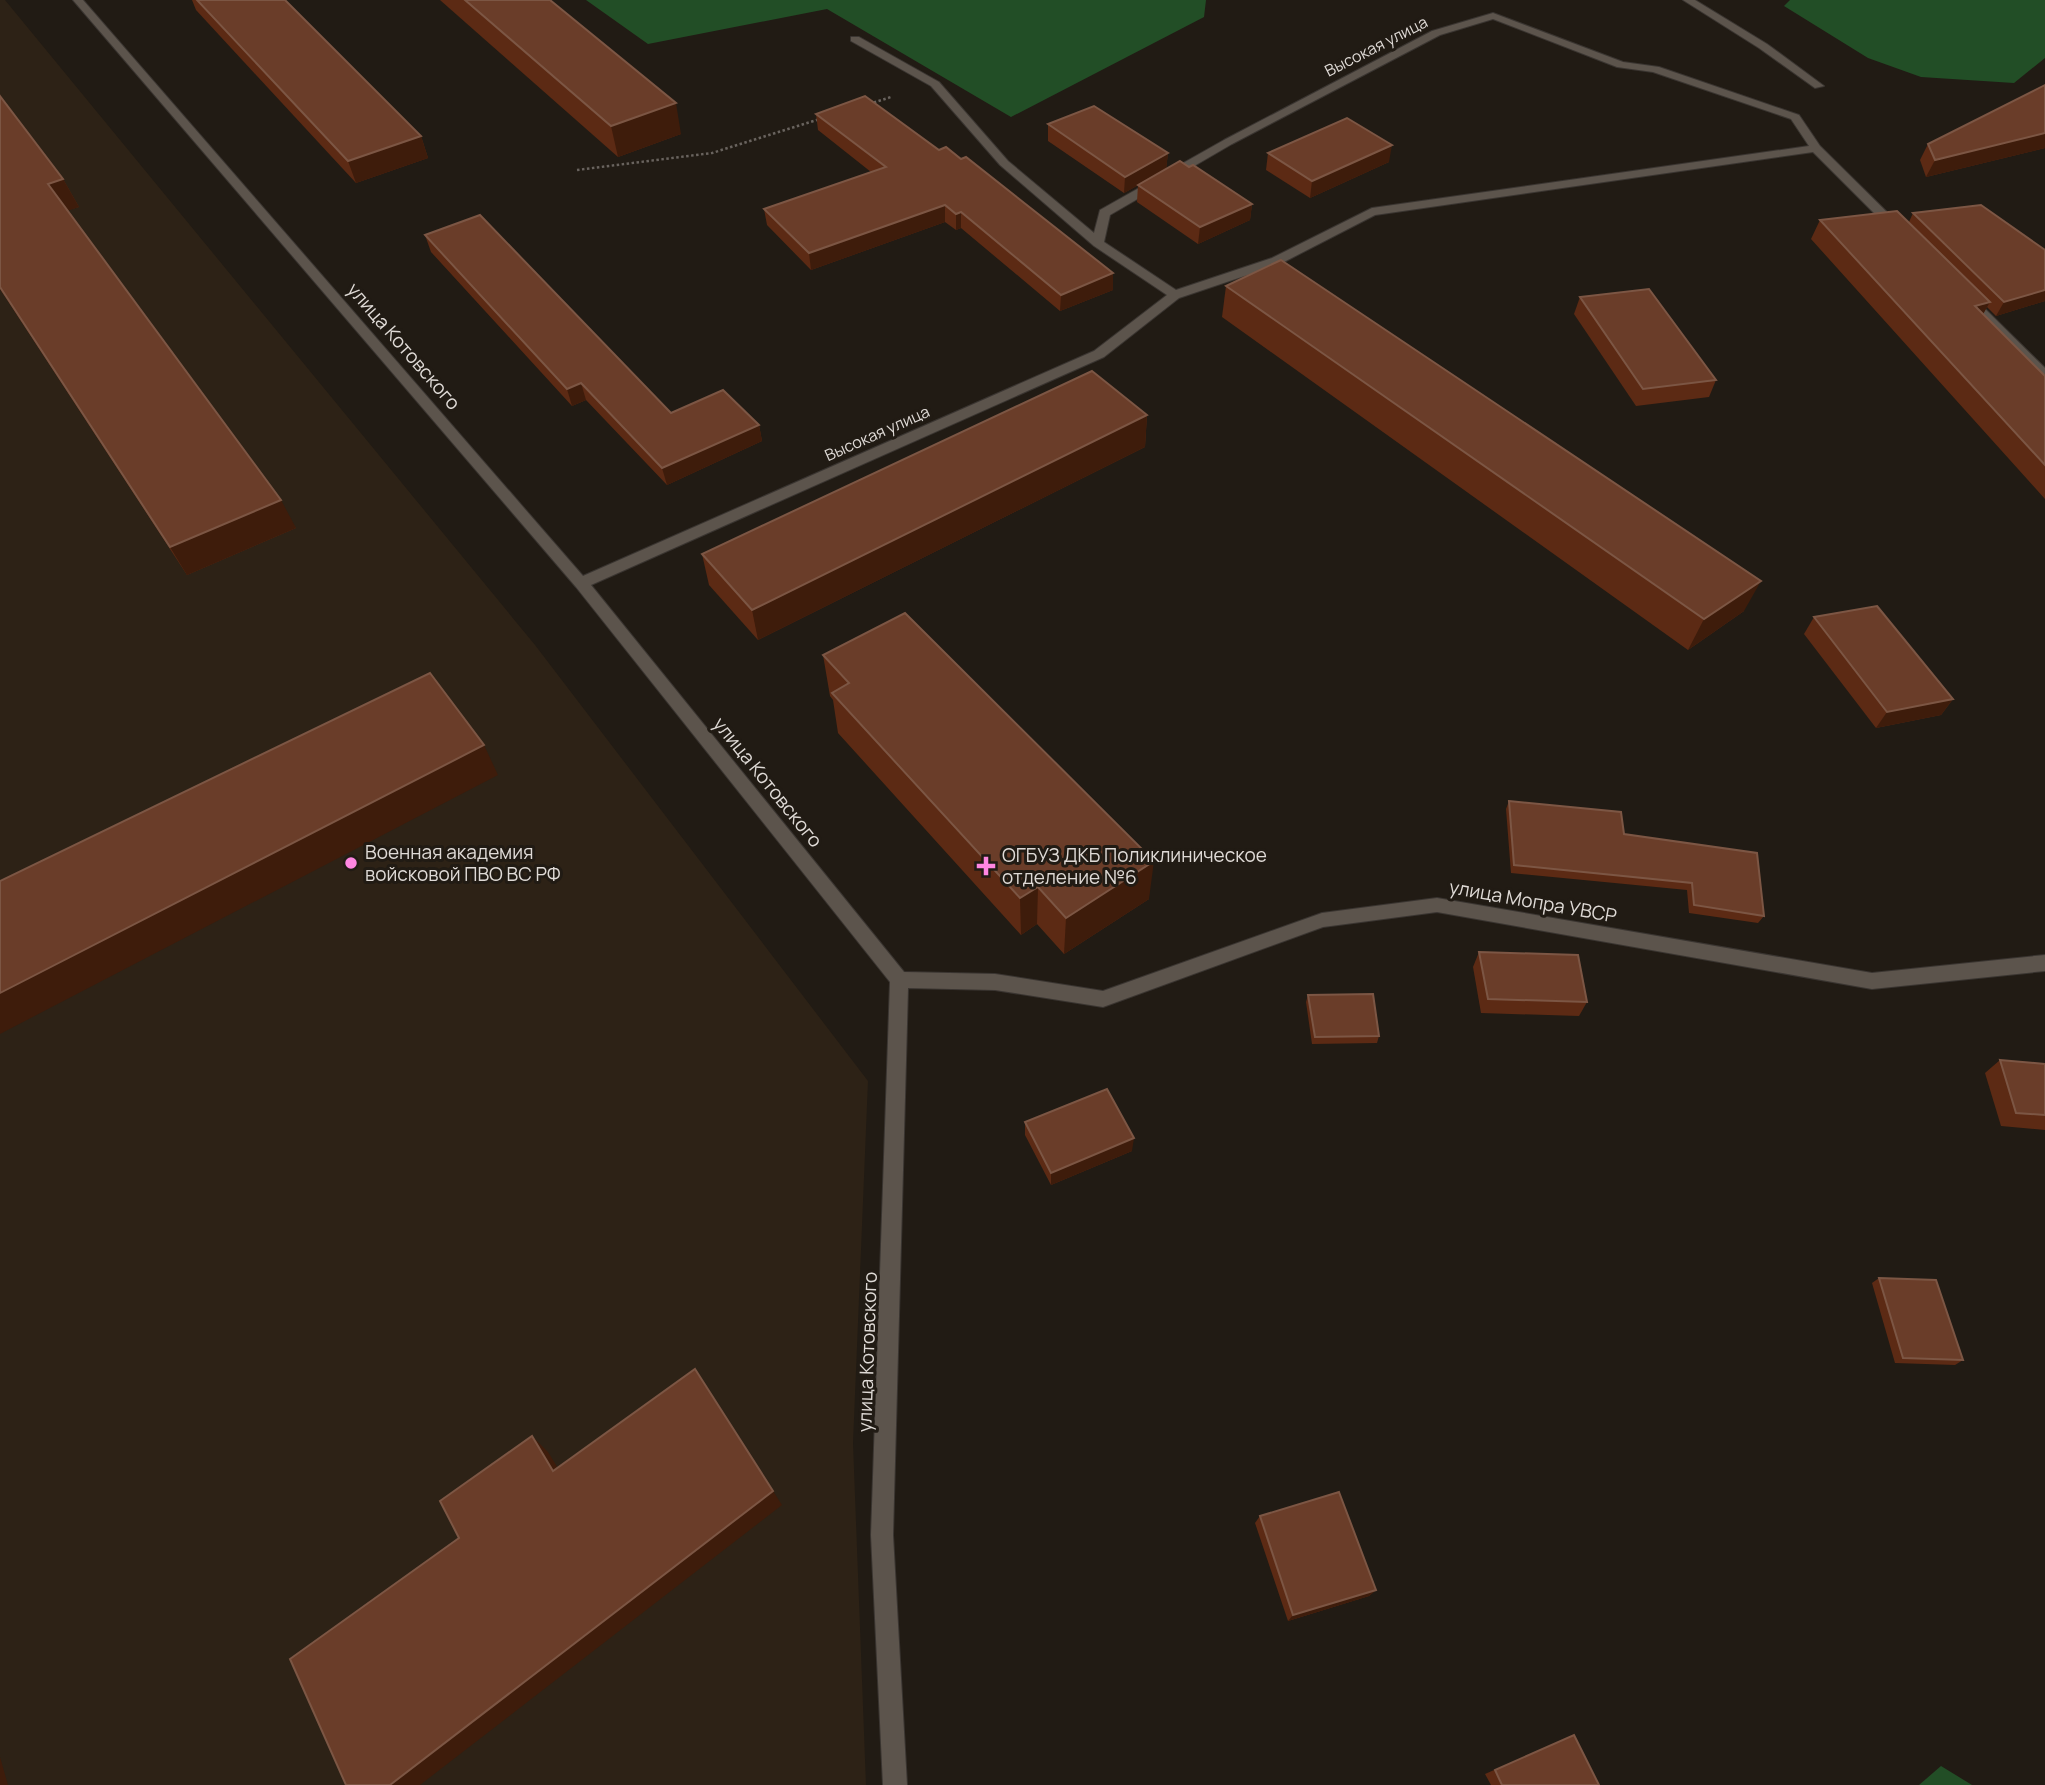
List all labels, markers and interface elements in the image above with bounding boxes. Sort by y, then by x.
street label: Высокая улица [1321,11,1431,81]
street label: улица Котовского [341,277,467,415]
street label: Высокая улица [821,400,933,466]
street label: улица Котовского [707,711,829,853]
place label: Военная академия войсковой ПВО ВС РФ [365,839,561,887]
place label: ОГБУЗ ДКБ Поликлиническое отделение №6 [1002,842,1267,890]
marker: Военная академия войсковой ПВО ВС РФ [343,855,359,871]
marker: ОГБУЗ ДКБ Поликлиническое отделение №6 [976,856,996,876]
street label: улица Мопра УВСР [1447,873,1619,929]
street label: улица Котовского [851,1271,883,1433]

